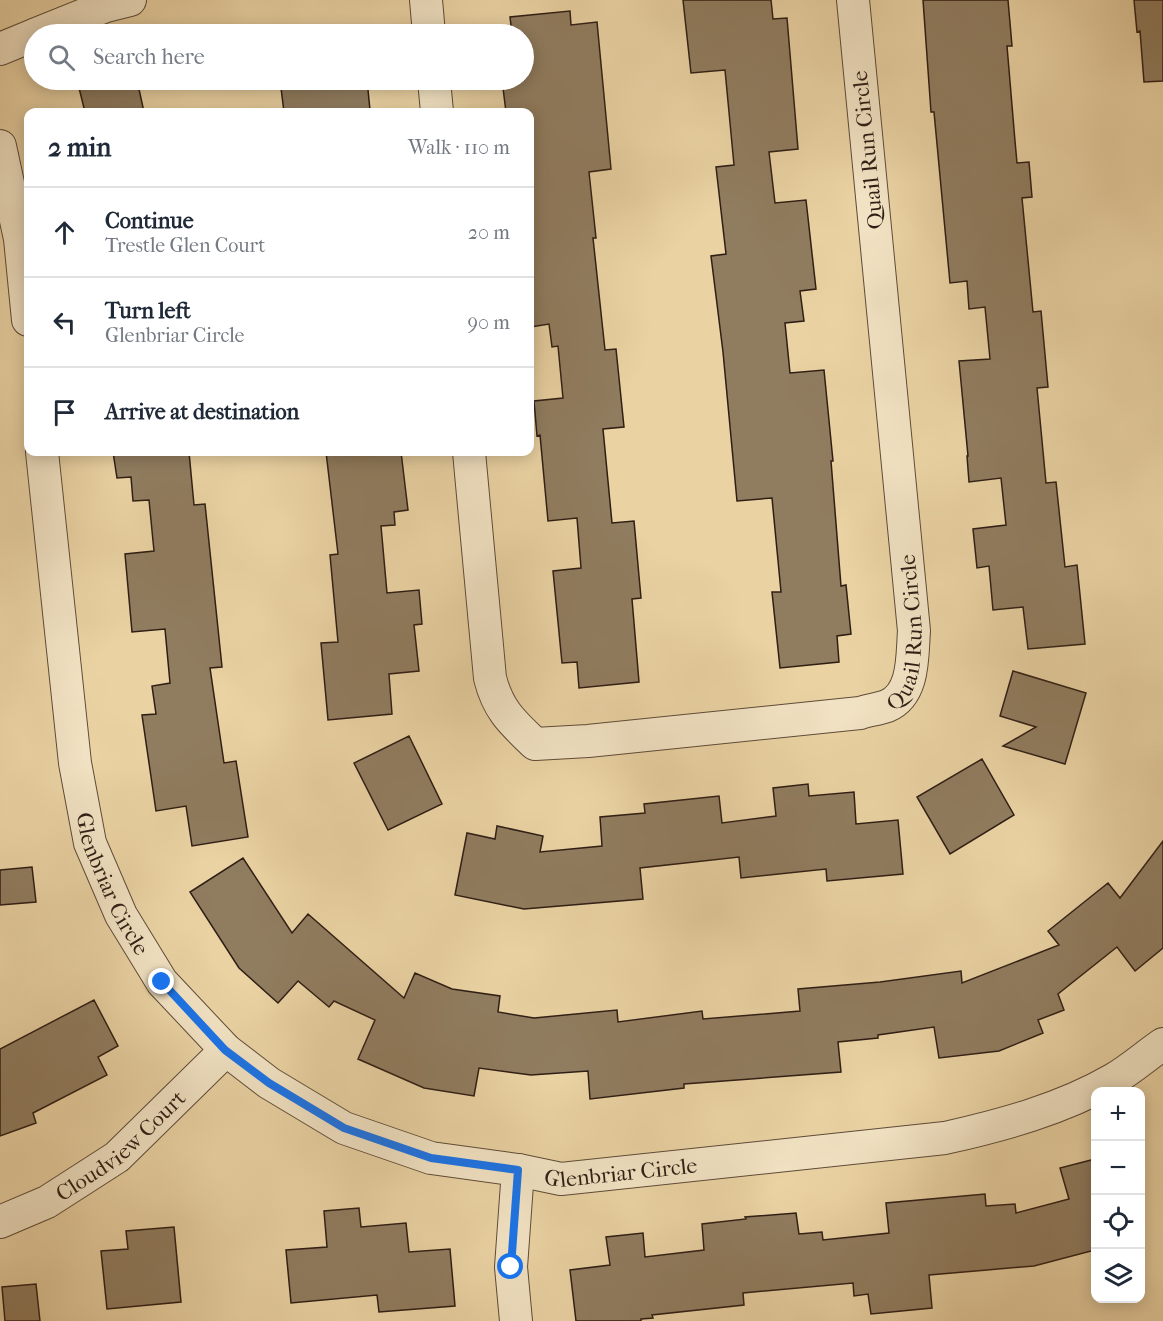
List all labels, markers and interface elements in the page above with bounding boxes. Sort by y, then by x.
search box [24,24,534,90]
icon: search [45,41,78,74]
text: Search here [93,44,205,70]
street label: Quail Run Circle [847,69,889,230]
text: 2 min [48,132,111,163]
text: Walk · 110 m [408,136,510,159]
text: Continue [105,208,194,234]
icon: ahead [48,216,81,249]
text: 20 m [468,221,510,244]
text: Trestle Glen Court [105,234,265,257]
text: Turn left [105,298,191,324]
icon: left [48,306,81,339]
text: 90 m [468,311,510,334]
text: Glenbriar Circle [105,324,244,347]
icon: arrive [48,396,81,429]
text: Arrive at destination [105,399,299,425]
street label: Quail Run Circle [881,553,928,717]
street label: Glenbriar Circle [71,810,154,960]
route end [148,968,174,994]
street label: Cloudview Court [51,1085,191,1207]
map controls [1091,1087,1145,1303]
button: + [1091,1087,1145,1141]
button: − [1091,1141,1145,1195]
street label: Glenbriar Circle [542,1153,699,1193]
button: locate [1091,1195,1145,1249]
button: layers [1091,1249,1145,1303]
route start [497,1253,523,1279]

